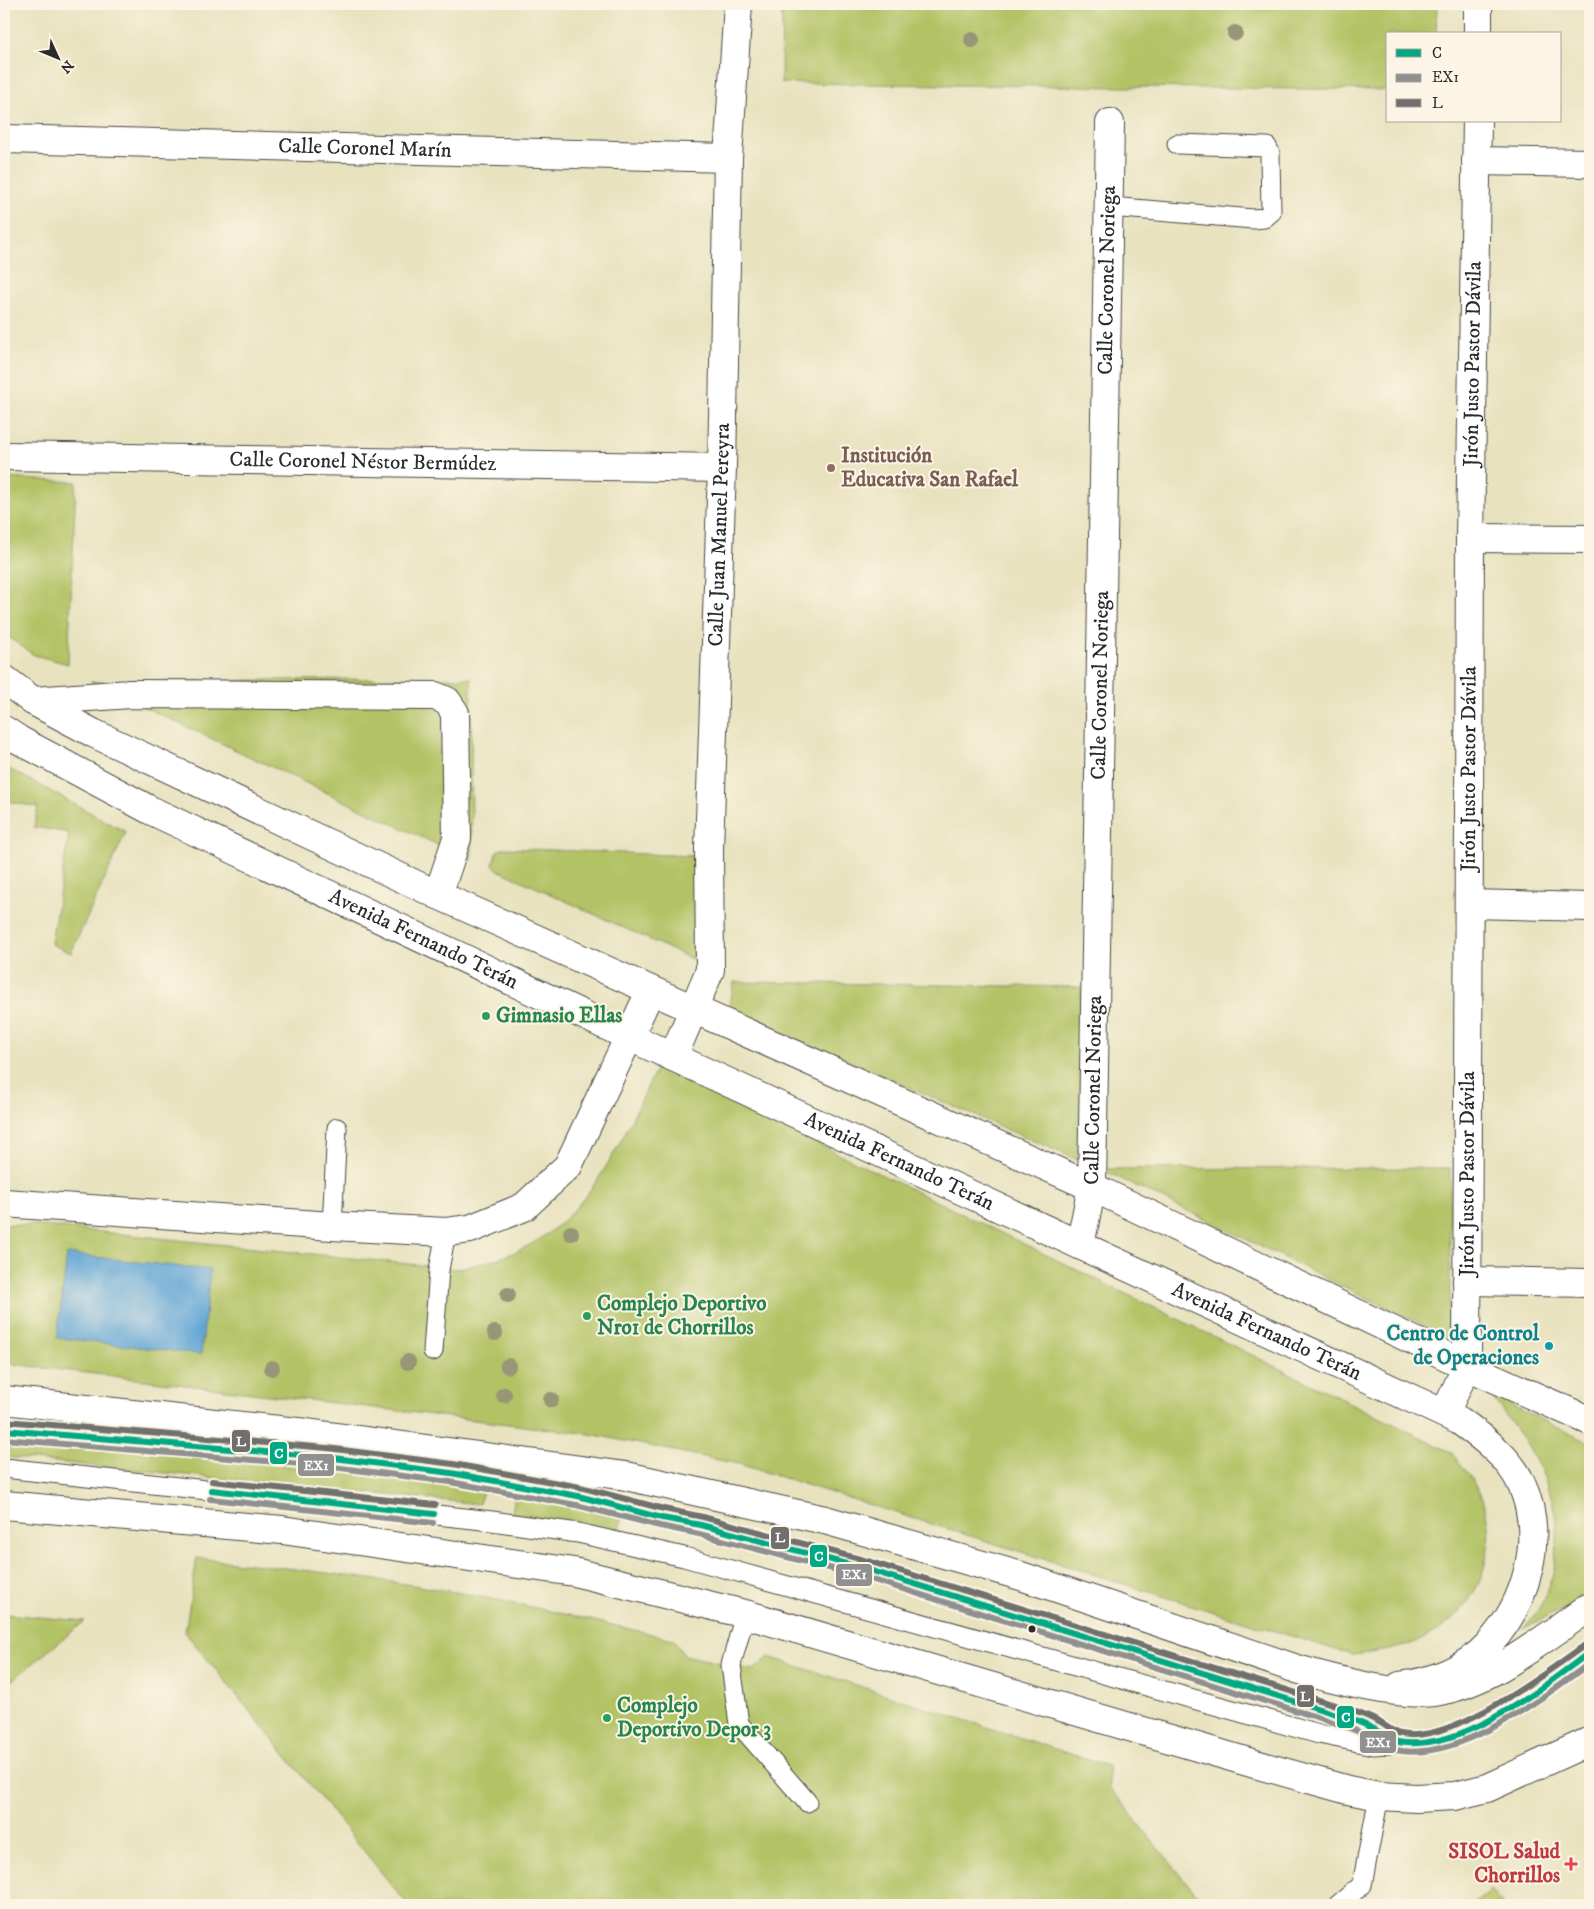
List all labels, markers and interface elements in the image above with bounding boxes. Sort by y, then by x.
north arrow [32,32,82,82]
legend [1386,32,1562,122]
text: C [1432,44,1442,63]
text: N [56,56,77,77]
text: EX1 [1432,68,1459,87]
text: L [1432,94,1443,113]
street label: Calle Coronel Marín [278,133,452,164]
street label: Calle Coronel Noriega [1093,185,1122,375]
street label: Jirón Justo Pastor Dávila [1458,261,1488,469]
street label: Calle Juan Manuel Pereyra [703,423,736,647]
place label: Institución Educativa San Rafael [841,443,1019,493]
street label: Calle Coronel Néstor Bermúdez [229,447,497,477]
marker: Institución Educativa San Rafael [825,462,837,474]
street label: Calle Coronel Noriega [1086,590,1115,780]
street label: Jirón Justo Pastor Dávila [1456,666,1483,874]
street label: Avenida Fernando Terán [325,883,522,995]
street label: Calle Coronel Noriega [1079,995,1108,1185]
place label: Gimnasio Ellas [496,1003,622,1029]
marker: Gimnasio Ellas [480,1010,492,1022]
street label: Jirón Justo Pastor Dávila [1454,1071,1481,1279]
street label: Avenida Fernando Terán [800,1106,998,1217]
street label: Avenida Fernando Terán [1168,1276,1366,1387]
place label: Complejo Deportivo Nro1 de Chorrillos [597,1291,766,1341]
marker: Complejo Deportivo Nro1 de Chorrillos [581,1310,593,1322]
place label: Centro de Control de Operaciones [1387,1321,1540,1371]
marker: Centro de Control de Operaciones [1543,1340,1555,1352]
line badge: L [231,1429,251,1453]
text: L [236,1433,247,1451]
line badge: C [269,1441,288,1465]
text: C [274,1445,284,1463]
line badge: EX1 [297,1453,335,1477]
text: EX1 [303,1457,329,1475]
line badge: L [770,1526,790,1550]
text: L [775,1529,786,1547]
line badge: C [809,1544,828,1568]
text: C [814,1548,824,1566]
line badge: EX1 [835,1563,873,1587]
text: EX1 [841,1566,867,1584]
unlabelled marker [1027,1624,1037,1634]
line badge: L [1296,1684,1315,1708]
text: L [1300,1688,1311,1706]
place label: Complejo Deportivo Depor 3 [617,1693,771,1743]
line badge: C [1336,1705,1355,1729]
text: C [1341,1709,1351,1727]
marker: Complejo Deportivo Depor 3 [601,1712,613,1724]
line badge: EX1 [1359,1730,1397,1754]
text: EX1 [1365,1734,1391,1752]
place label: SISOL Salud Chorrillos [1448,1839,1561,1889]
marker: SISOL Salud Chorrillos [1564,1857,1578,1871]

